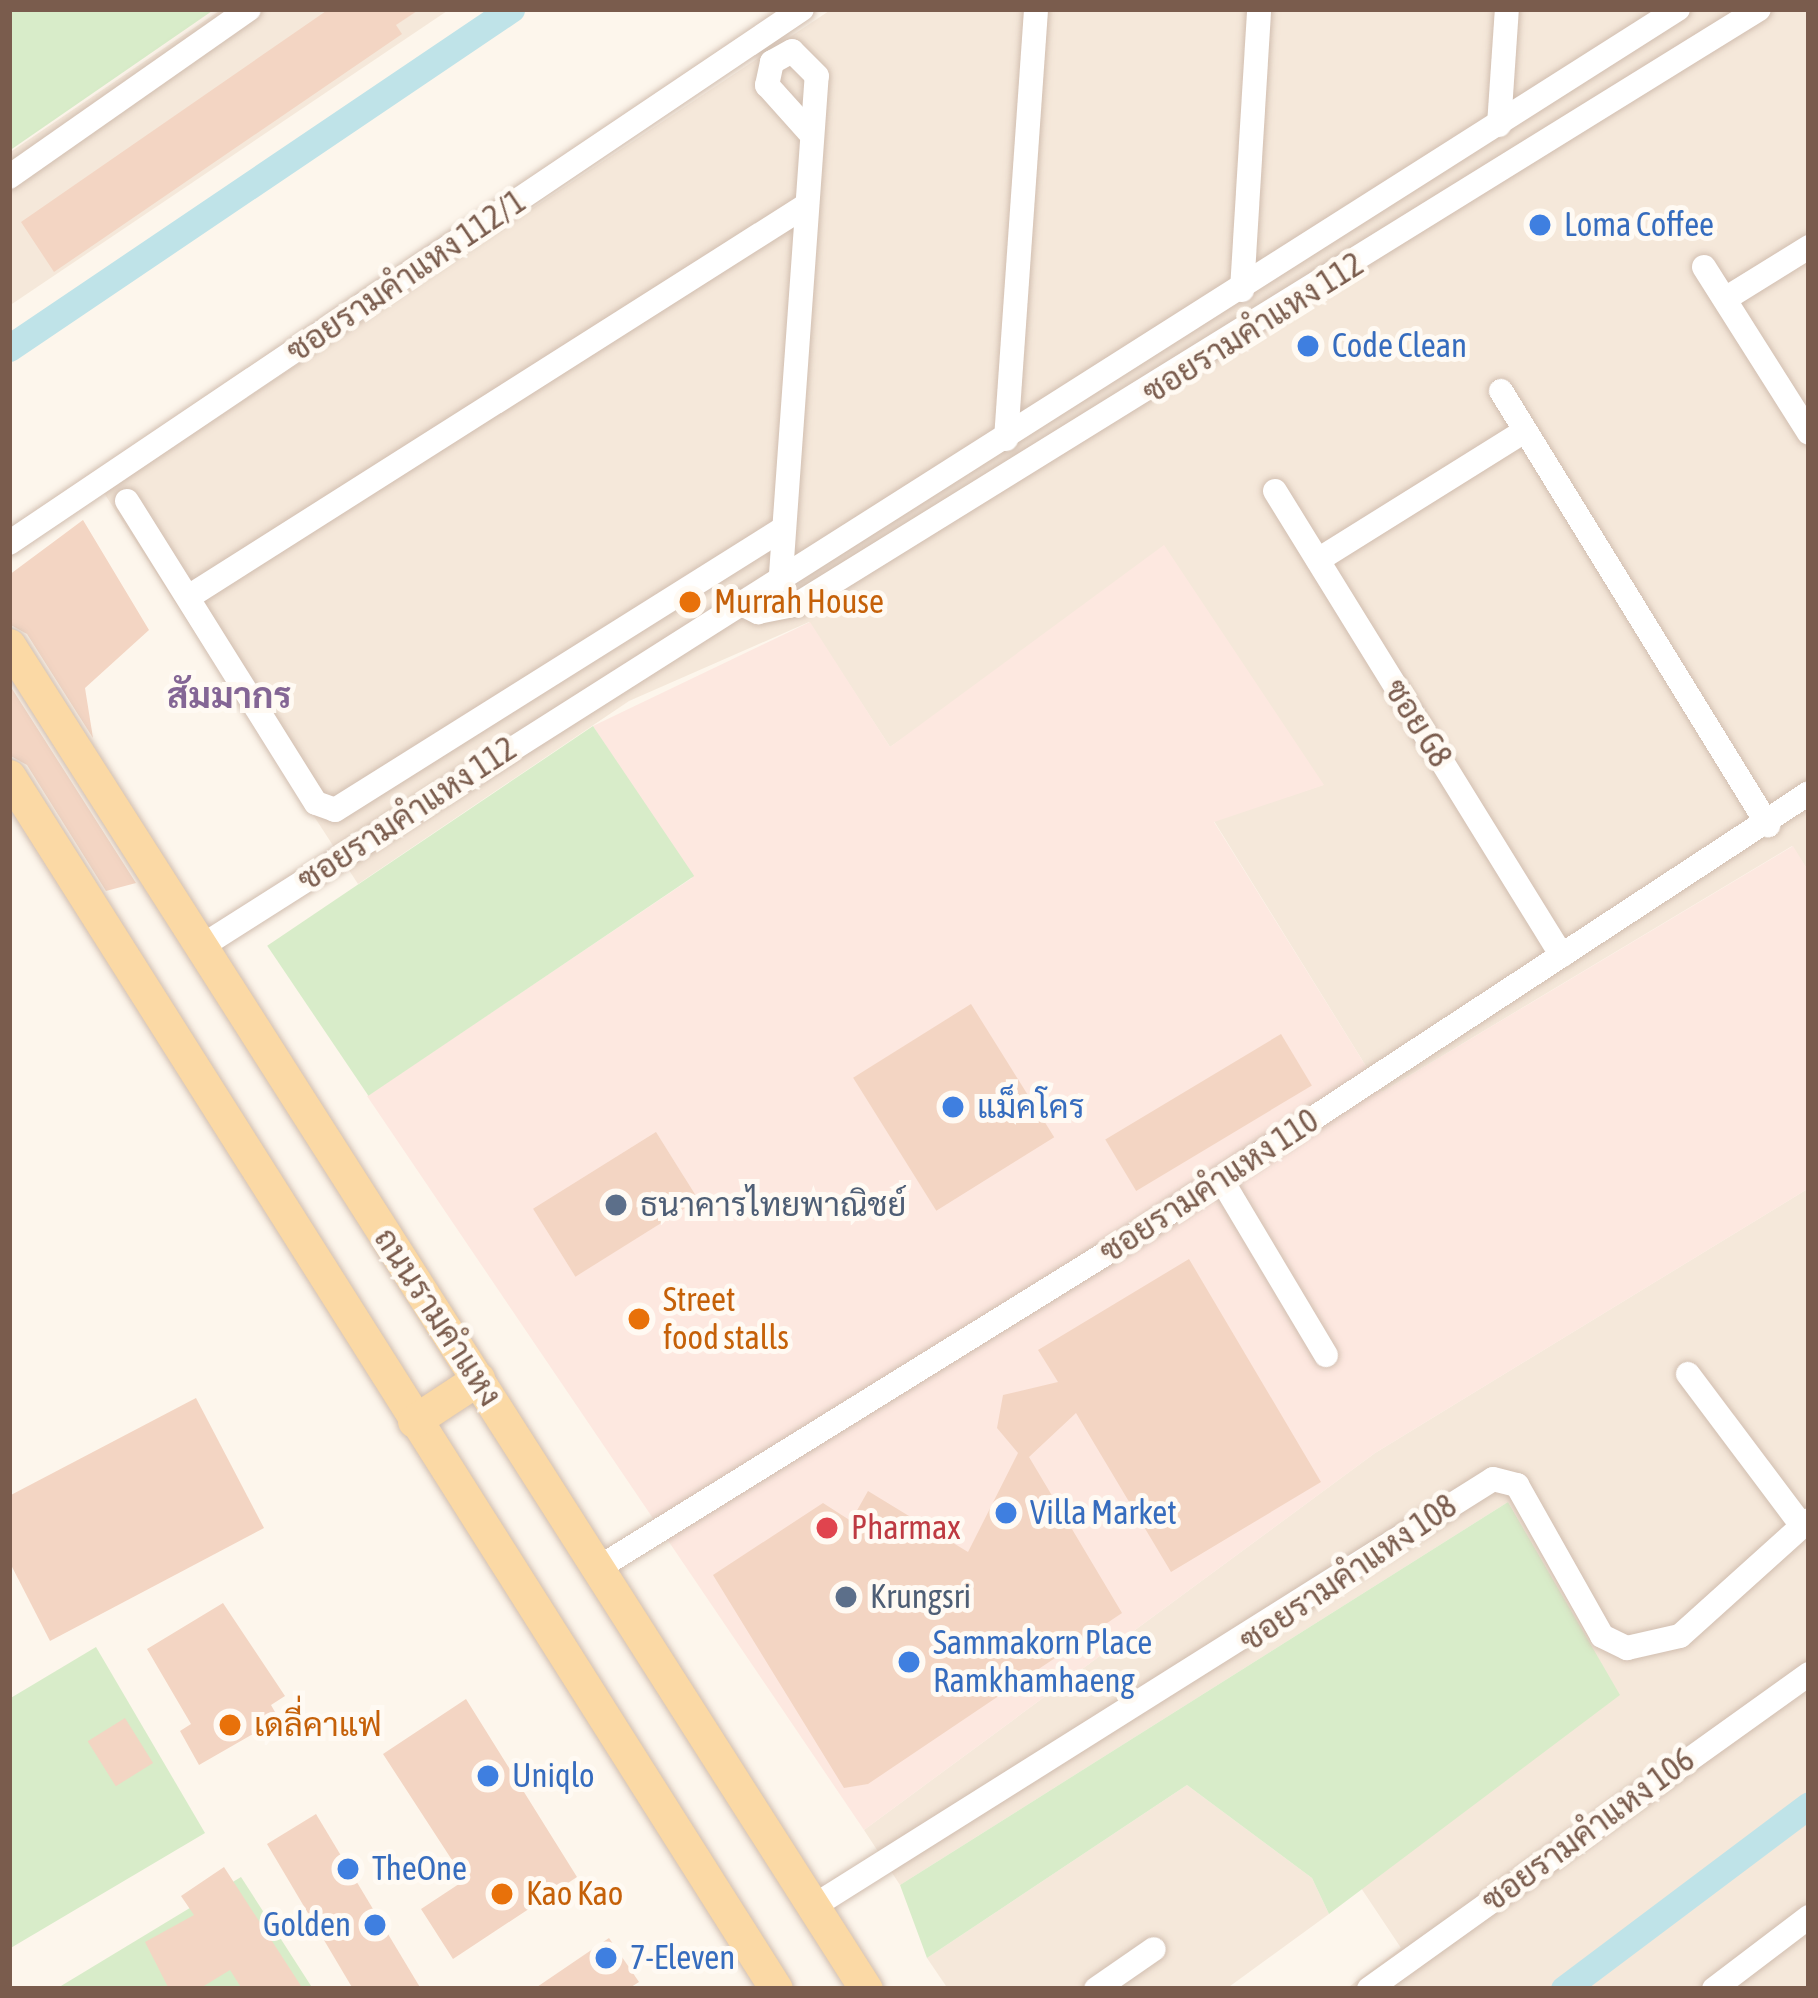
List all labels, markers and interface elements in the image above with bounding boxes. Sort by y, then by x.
street label: ซอยรามคำแหง 112/1 [279,181,533,371]
place label: Loma Coffee [1564,205,1714,245]
marker: Loma Coffee [1527,212,1553,238]
street label: ซอยรามคำแหง 112 [1135,244,1371,412]
place label: Code Clean [1332,326,1467,366]
marker: Code Clean [1295,333,1321,359]
place label: Murrah House [714,582,884,622]
marker: Murrah House [677,589,703,615]
street label: ซอย G8 [1376,672,1460,774]
district label: สัมมากร [167,674,291,718]
street label: ซอยรามคำแหง 112 [290,729,524,899]
place label: แม็คโคร [977,1087,1085,1127]
marker: แม็คโคร [940,1094,966,1120]
street label: ซอยรามคำแหง 110 [1092,1101,1326,1271]
place label: ธนาคารไทยพาณิชย์ [640,1185,906,1225]
marker: ธนาคารไทยพาณิชย์ [603,1192,629,1218]
street label: ถนนรามคำแหง [366,1220,510,1414]
place label: Street food stalls [663,1280,789,1358]
marker: Street food stalls [626,1306,652,1332]
street label: ซอยรามคำแหง 108 [1232,1486,1464,1660]
place label: Villa Market [1030,1493,1177,1533]
marker: Villa Market [993,1500,1019,1526]
place label: Pharmax [851,1508,961,1548]
marker: Pharmax [814,1515,840,1541]
place label: Krungsri [870,1577,971,1617]
marker: Krungsri [833,1584,859,1610]
place label: Sammakorn Place Ramkhamhaeng [933,1623,1152,1701]
marker: Sammakorn Place Ramkhamhaeng [896,1649,922,1675]
place label: เดลี่คาแฟ [254,1705,382,1745]
marker: เดลี่คาแฟ [217,1712,243,1738]
street label: ซอยรามคําแหง 106 [1474,1740,1702,1920]
place label: Uniqlo [512,1756,595,1796]
marker: Uniqlo [475,1763,501,1789]
place label: TheOne [372,1849,467,1889]
marker: TheOne [335,1856,361,1882]
place label: Kao Kao [526,1874,623,1914]
marker: Kao Kao [489,1881,515,1907]
place label: Golden [263,1905,351,1945]
marker: Golden [362,1912,388,1938]
place label: 7-Eleven [630,1938,735,1978]
marker: 7-Eleven [593,1945,619,1971]

